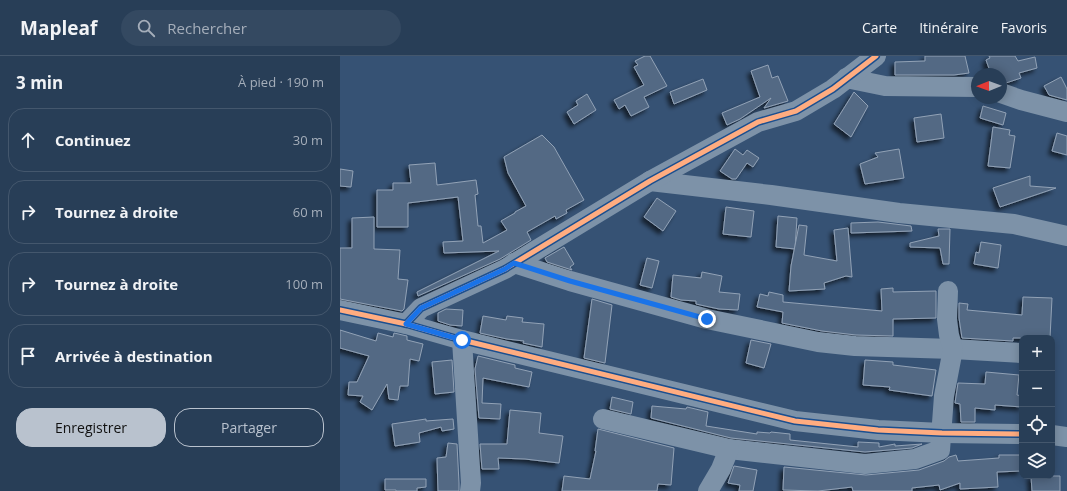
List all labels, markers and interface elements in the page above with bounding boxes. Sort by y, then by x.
search box [121,10,401,46]
text: Mapleaf [20,15,97,41]
icon: search [135,17,157,39]
text: Rechercher [167,18,247,38]
text: Carte [862,18,897,37]
text: Itinéraire [919,18,979,37]
text: Favoris [1001,18,1047,37]
north arrow [971,68,1007,104]
text: 3 min [16,71,63,94]
text: À pied · 190 m [238,73,324,91]
icon: ahead [17,129,39,151]
text: Continuez [55,130,131,150]
text: 30 m [293,131,323,149]
icon: right [17,201,39,223]
text: Tournez à droite [55,202,178,222]
text: 60 m [293,203,323,221]
icon: right [17,273,39,295]
text: Tournez à droite [55,274,178,294]
text: 100 m [285,275,323,293]
route end [698,310,716,328]
route start [453,331,471,349]
map controls [1019,335,1055,479]
button: + [1019,335,1055,371]
icon: arrive [17,345,39,367]
text: Arrivée à destination [55,346,213,366]
button: − [1019,371,1055,407]
button: locate [1019,407,1055,443]
button: Enregistrer [16,408,166,447]
button: Partager [174,408,324,447]
button: layers [1019,443,1055,479]

